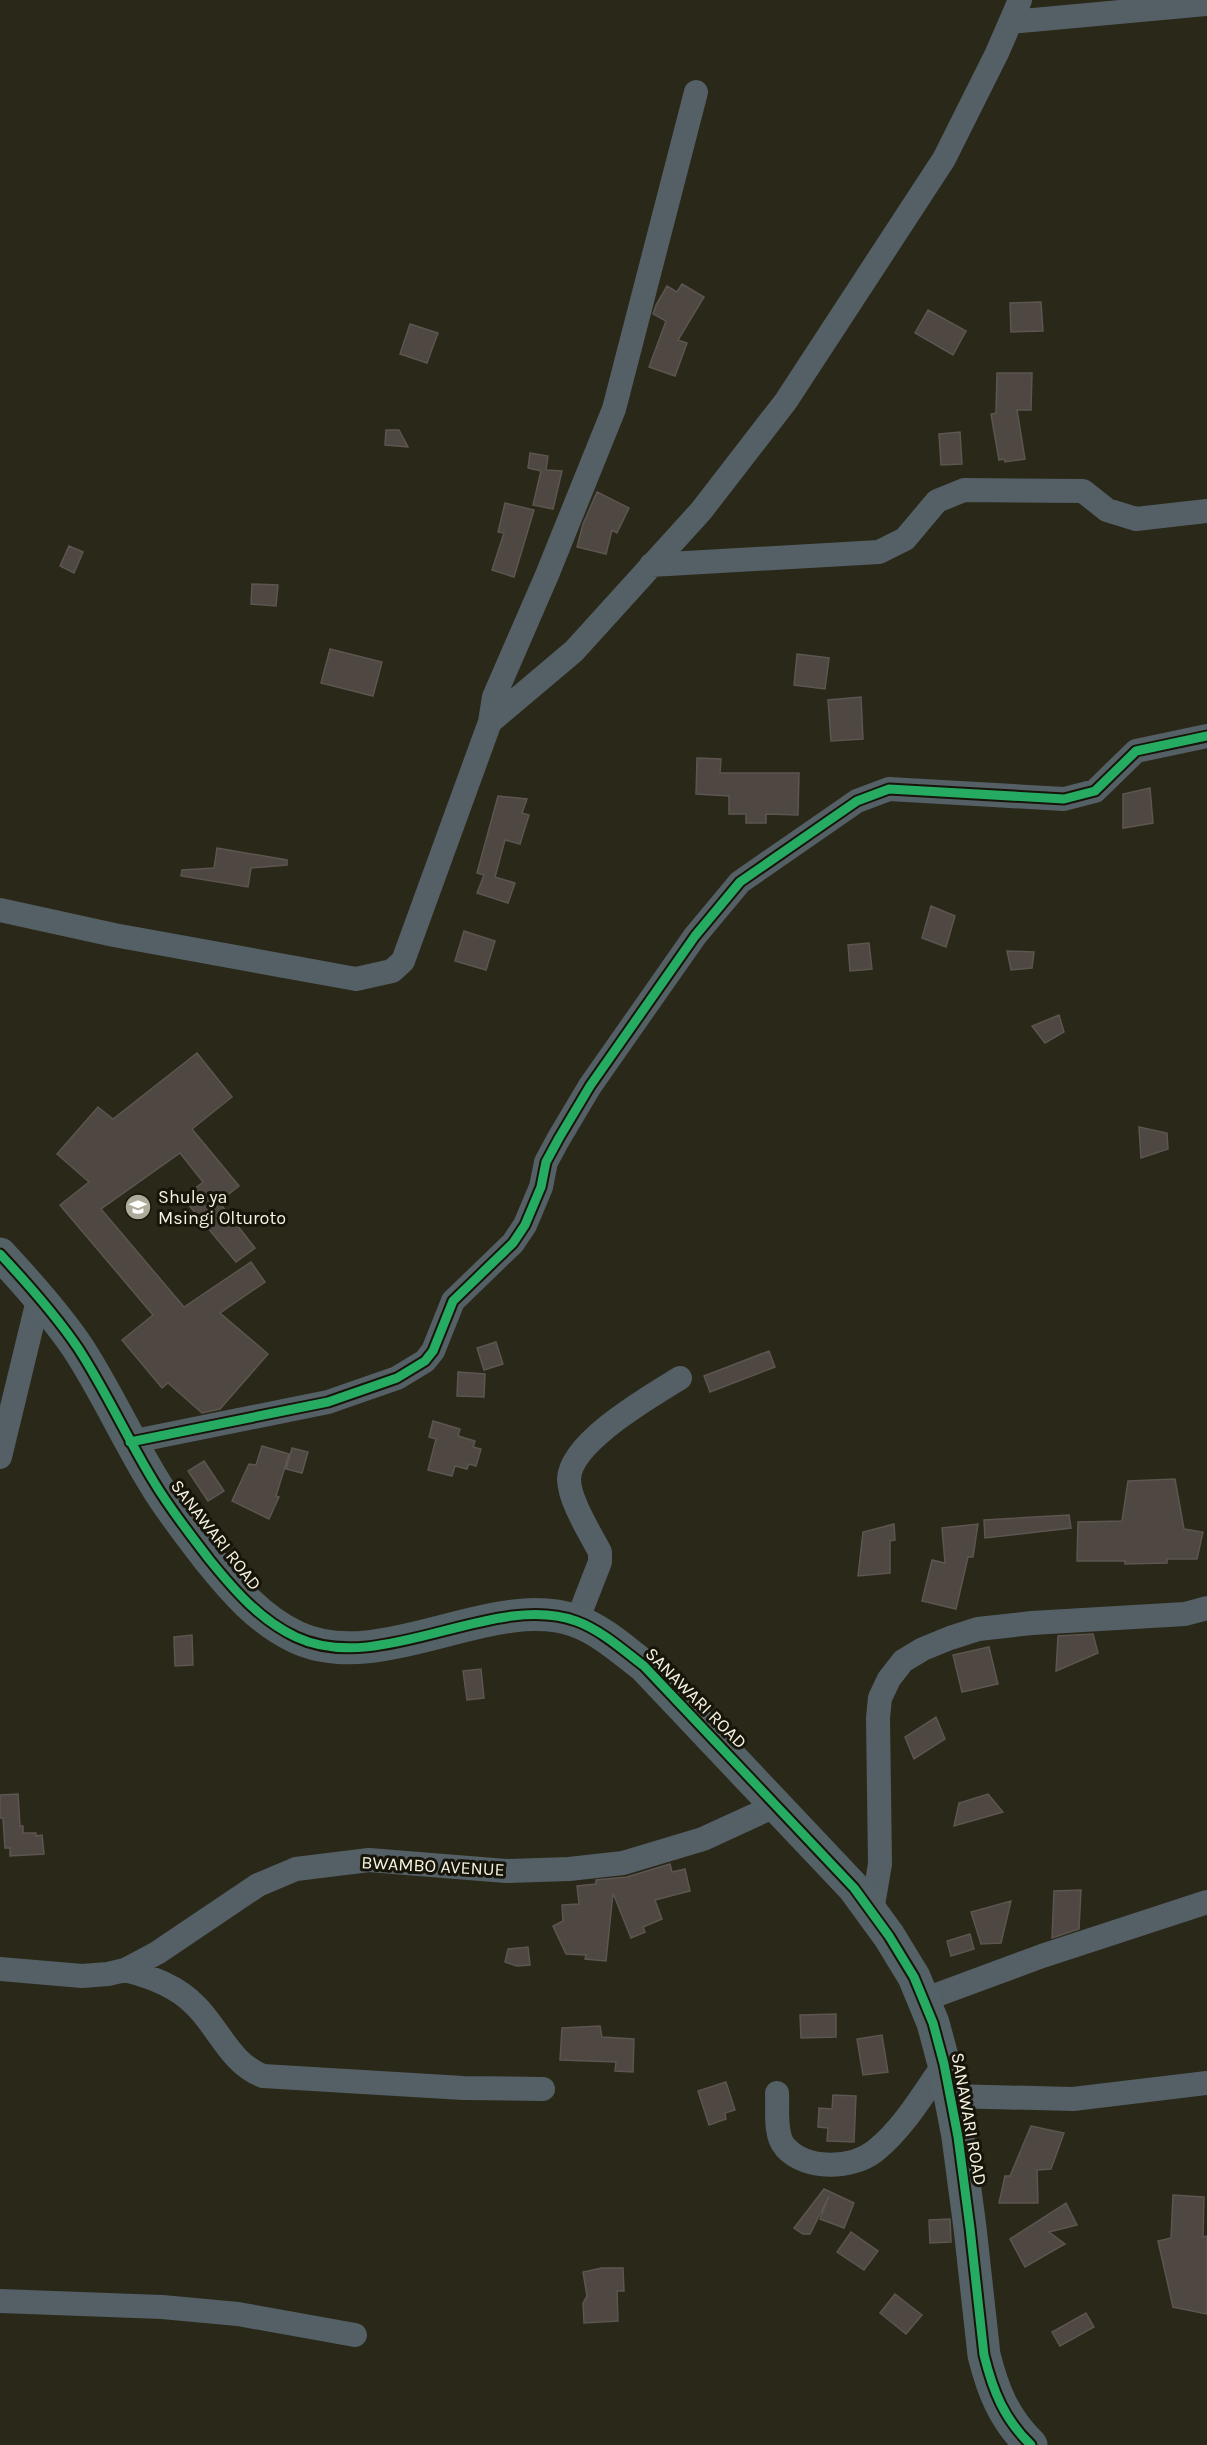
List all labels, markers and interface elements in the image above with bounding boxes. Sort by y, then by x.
place label: Shule ya Msingi Olturoto [158,1186,286,1229]
school or university icon: Shule ya Msingi Olturoto [123,1192,153,1222]
street label: SANAWARI ROAD [166,1475,266,1595]
street label: SANAWARI ROAD [641,1643,751,1753]
street label: BWAMBO AVENUE [361,1851,505,1881]
street label: SANAWARI ROAD [946,2051,992,2187]

